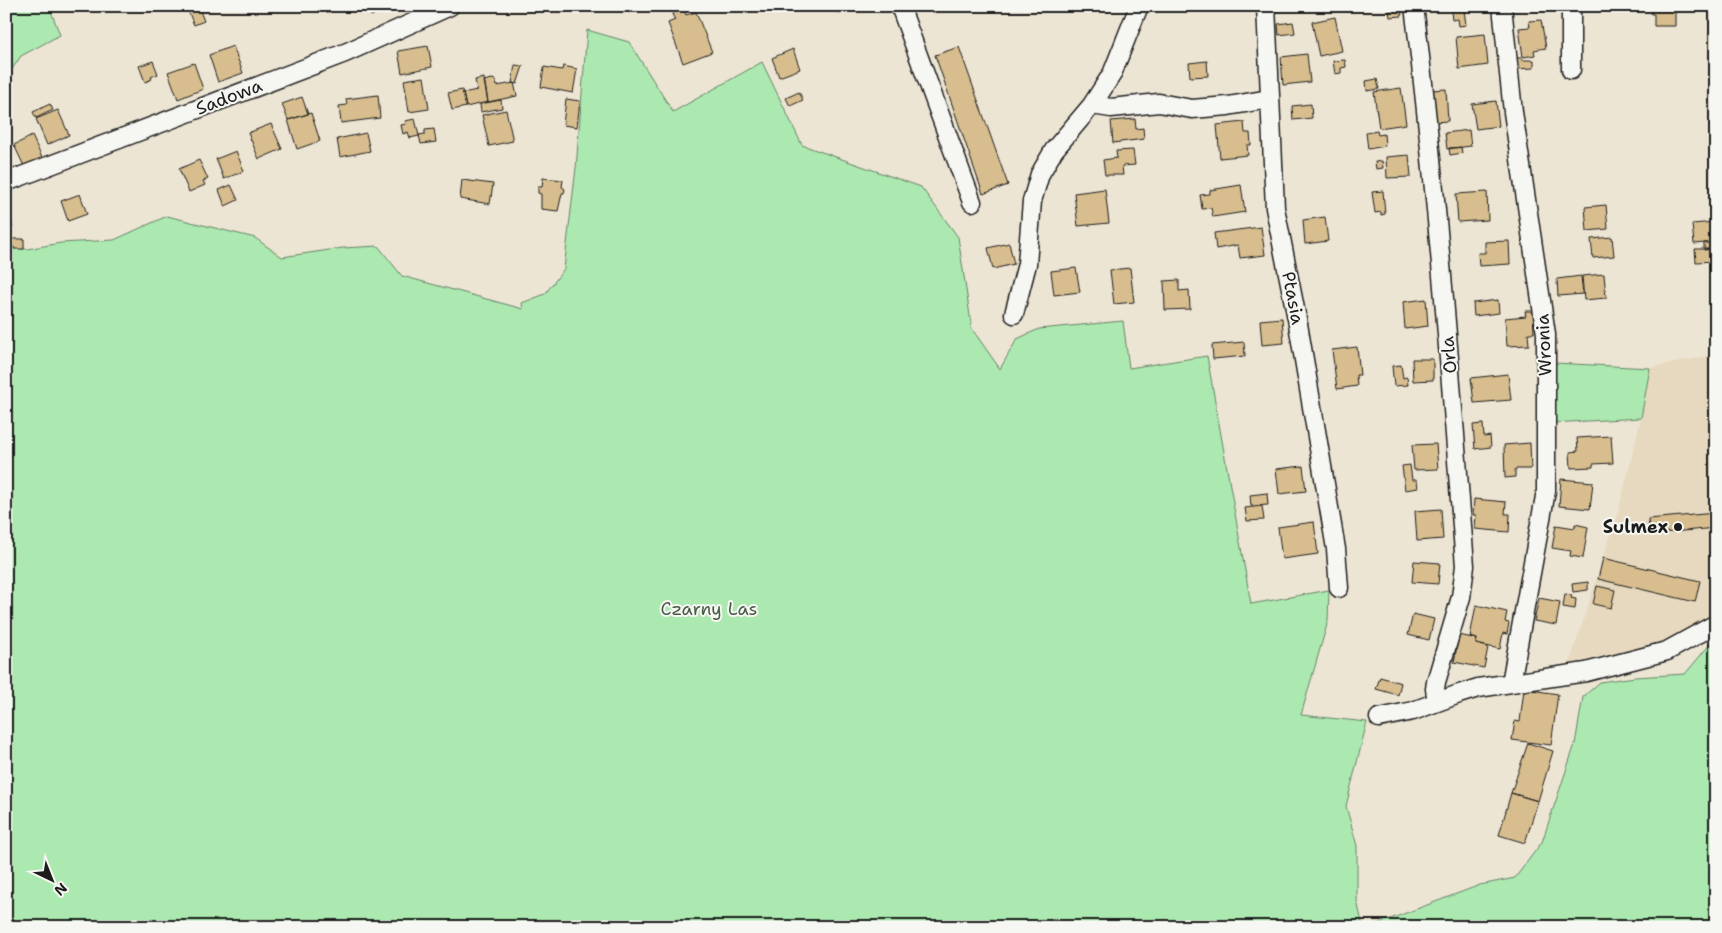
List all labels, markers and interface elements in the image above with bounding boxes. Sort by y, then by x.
street label: Sadowa [192,73,266,121]
street label: Ptasia [1276,269,1310,327]
street label: Wronia [1530,313,1558,377]
street label: Orla [1435,335,1463,375]
place label: Sulmex [1603,515,1668,539]
marker: Sulmex [1672,521,1684,533]
park label: Czarny Las [660,597,758,621]
north arrow [28,856,78,906]
text: N [51,879,71,900]

